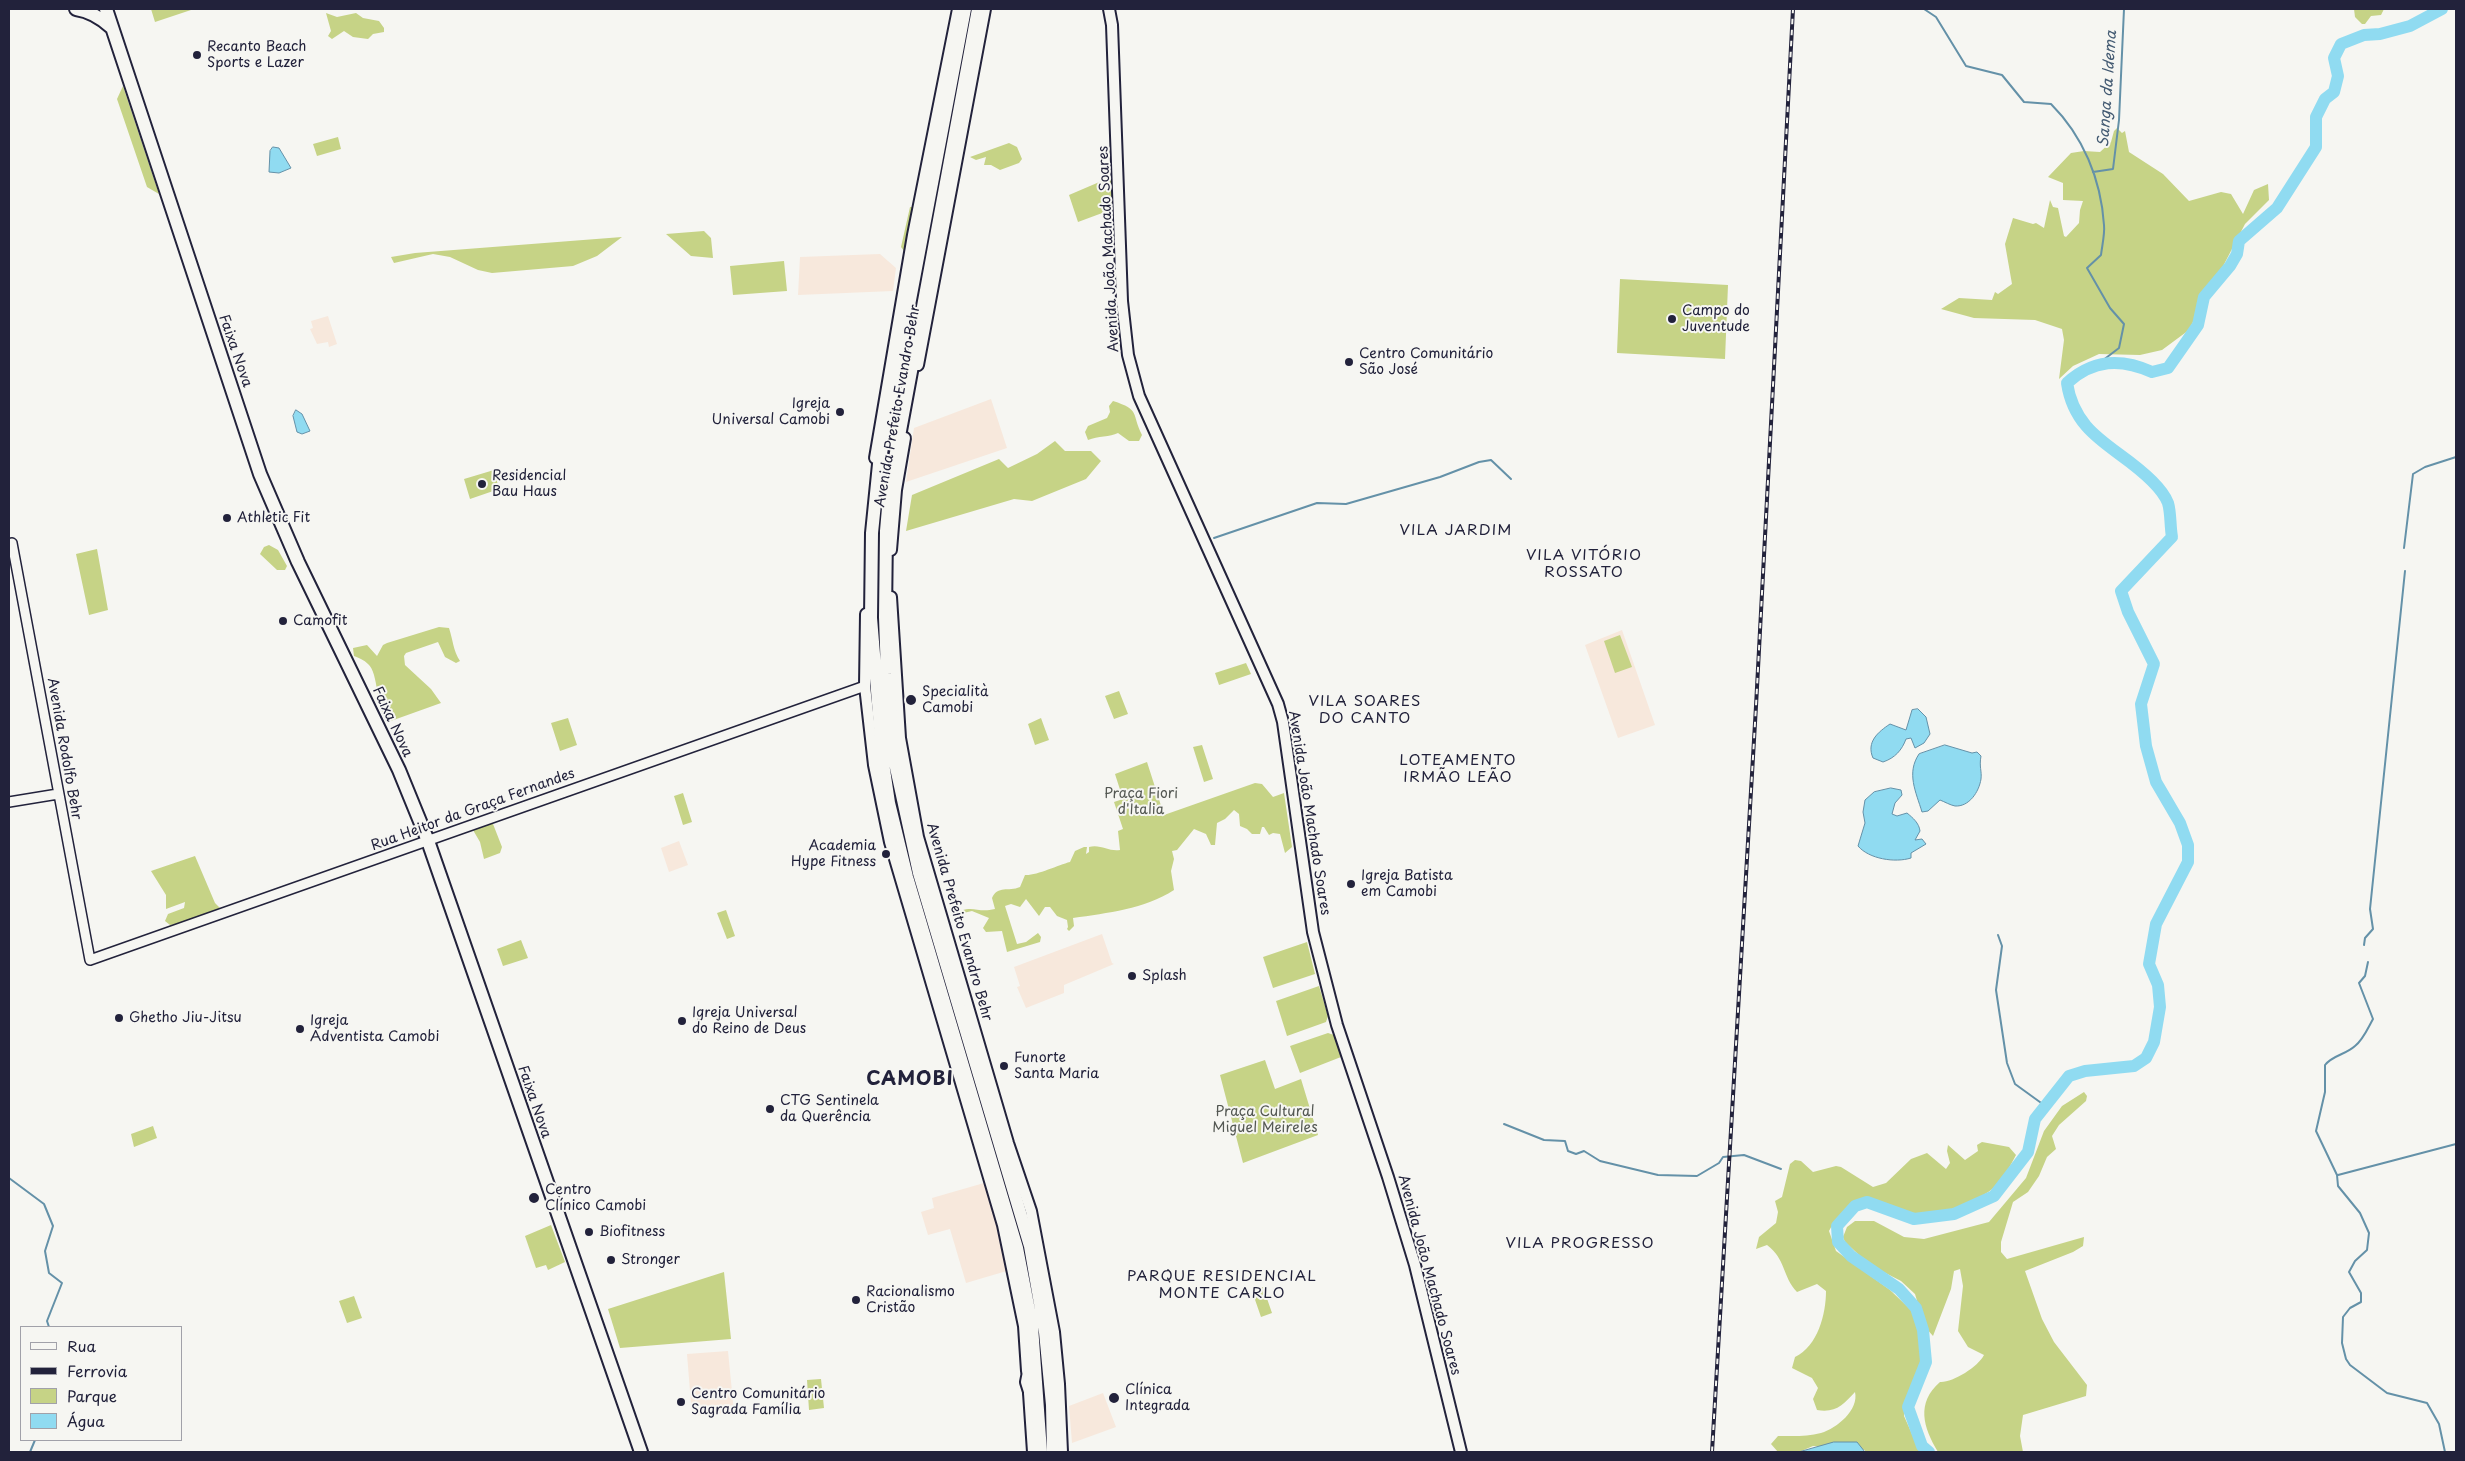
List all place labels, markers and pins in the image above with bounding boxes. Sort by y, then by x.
place label: Recanto Beach Sports e Lazer [207,39,306,72]
marker: Recanto Beach Sports e Lazer [191,49,203,61]
place label: Campo do Juventude [1682,303,1750,336]
marker: Campo do Juventude [1666,313,1678,325]
place label: Centro Comunitário São José [1359,346,1493,378]
marker: Centro Comunitário São José [1343,356,1355,368]
place label: Igreja Universal Camobi [712,396,830,428]
marker: Igreja Universal Camobi [834,406,846,418]
place label: Residencial Bau Haus [492,468,566,501]
marker: Residencial Bau Haus [476,478,488,490]
place label: Athletic Fit [237,510,310,526]
marker: Athletic Fit [221,512,233,524]
place label: Camofit [293,613,347,629]
marker: Camofit [277,615,289,627]
place label: Specialità Camobi [922,684,988,716]
marker: Specialità Camobi [904,693,918,707]
place label: Academia Hype Fitness [791,838,876,870]
marker: Academia Hype Fitness [880,848,892,860]
place label: Igreja Batista em Camobi [1361,868,1453,900]
marker: Igreja Batista em Camobi [1345,878,1357,890]
place label: Splash [1142,968,1187,984]
marker: Splash [1126,970,1138,982]
place label: Igreja Universal do Reino de Deus [692,1005,806,1038]
place label: Ghetho Jiu-Jitsu [129,1010,242,1026]
marker: Ghetho Jiu-Jitsu [113,1012,125,1024]
place label: Igreja Adventista Camobi [310,1013,439,1046]
marker: Igreja Universal do Reino de Deus [676,1015,688,1027]
marker: Igreja Adventista Camobi [294,1023,306,1035]
place label: Funorte Santa Maria [1014,1050,1099,1082]
marker: Funorte Santa Maria [998,1060,1010,1072]
place label: CTG Sentinela da Querência [780,1093,879,1126]
marker: CTG Sentinela da Querência [764,1103,776,1115]
place label: Centro Clínico Camobi [545,1182,646,1214]
marker: Centro Clínico Camobi [527,1191,541,1205]
place label: Biofitness [599,1224,665,1240]
marker: Biofitness [583,1226,595,1238]
place label: Stronger [621,1252,680,1268]
marker: Stronger [605,1254,617,1266]
place label: Racionalismo Cristão [866,1284,955,1316]
marker: Racionalismo Cristão [850,1294,862,1306]
place label: Clínica Integrada [1125,1382,1190,1414]
place label: Centro Comunitário Sagrada Família [691,1386,825,1418]
marker: Clínica Integrada [1107,1391,1121,1405]
marker: Centro Comunitário Sagrada Família [675,1396,687,1408]

